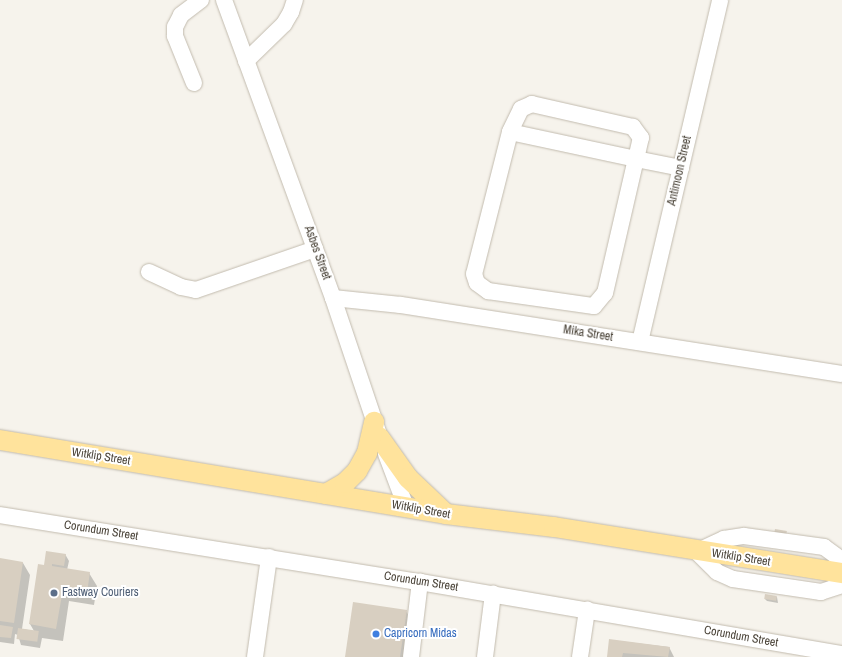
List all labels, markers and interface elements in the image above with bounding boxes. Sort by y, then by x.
street label: Antimoon Street [665,135,695,207]
street label: Asbes Street [301,224,333,282]
street label: Mika Street [562,323,614,345]
street label: Witklip Street [71,445,131,469]
street label: Witklip Street [391,498,451,522]
street label: Corundum Street [63,518,139,544]
street label: Witklip Street [711,546,771,570]
street label: Corundum Street [383,569,459,595]
place label: Fastway Couriers [62,586,139,600]
marker: Fastway Couriers [49,588,59,598]
street label: Corundum Street [703,623,779,651]
place label: Capricorn Midas [384,627,457,641]
marker: Capricorn Midas [371,629,381,639]

